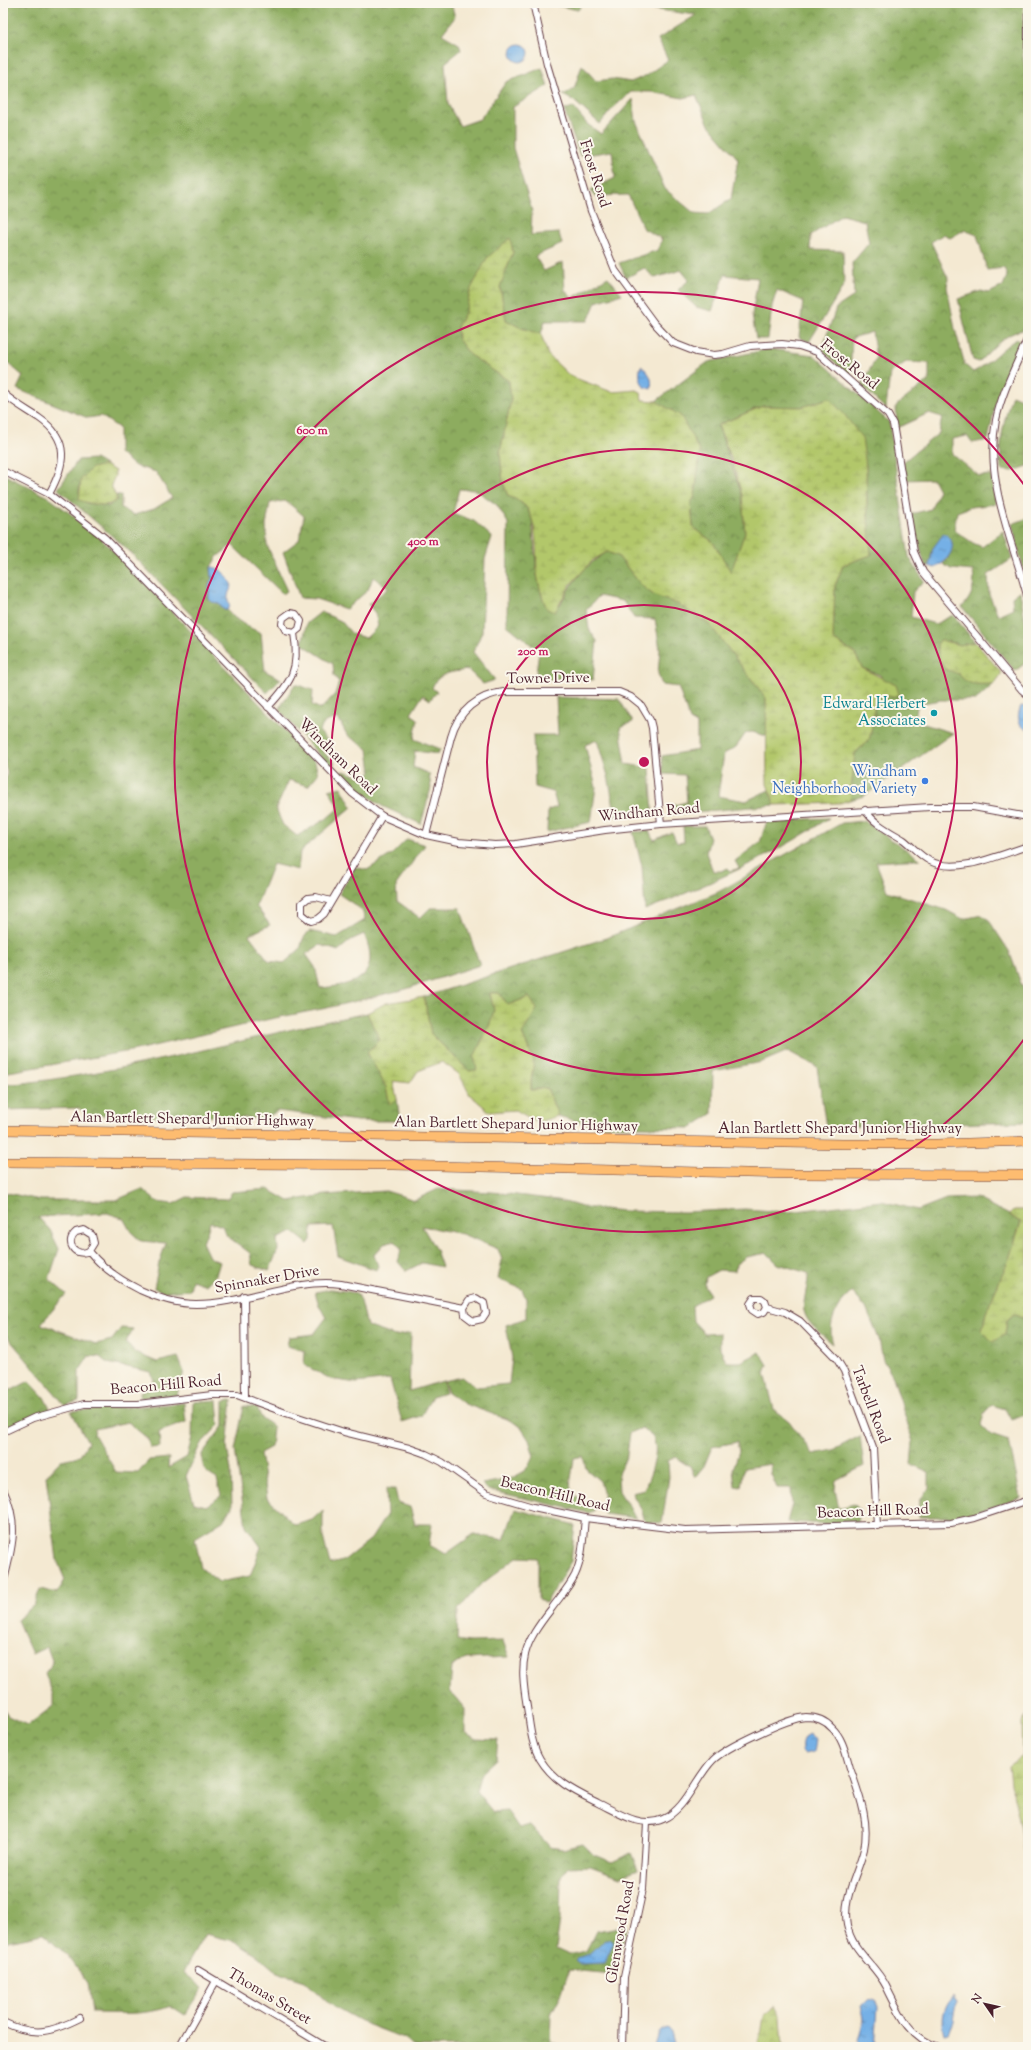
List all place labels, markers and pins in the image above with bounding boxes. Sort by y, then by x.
place label: Edward Herbert Associates [823,694,926,732]
marker: Edward Herbert Associates [929,708,939,718]
centre of rings [637,755,651,769]
place label: Windham Neighborhood Variety [772,762,918,800]
marker: Windham Neighborhood Variety [920,776,930,786]

